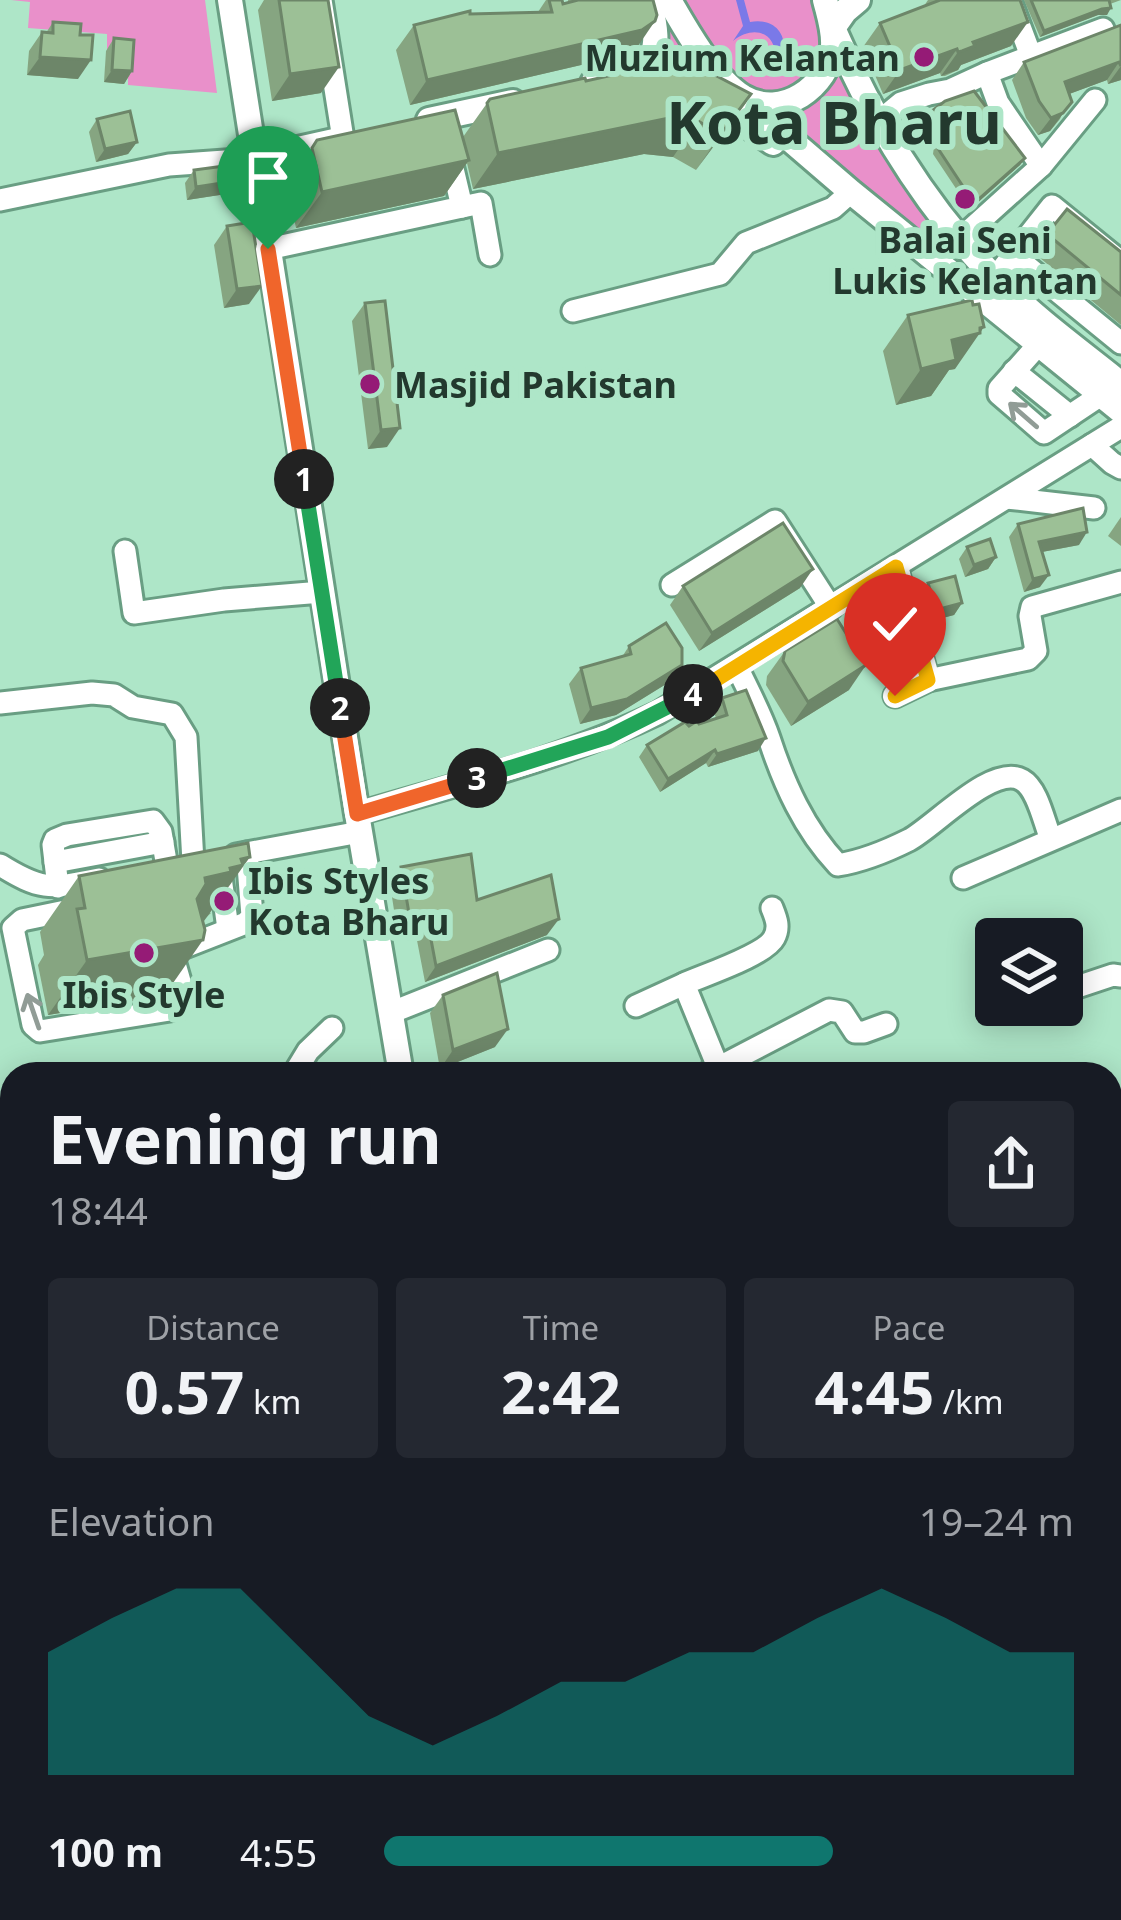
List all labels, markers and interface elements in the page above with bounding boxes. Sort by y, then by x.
place label: Muzium Kelantan [585,33,900,82]
marker: Muzium Kelantan [911,44,937,70]
district label: Kota Bharu [666,80,1002,162]
pin [217,126,319,249]
icon: arrive [235,144,301,210]
marker: Balai Seni Lukis Kelantan [952,186,978,212]
place label: Balai Seni Lukis Kelantan [832,215,1098,305]
place label: Masjid Pakistan [394,360,677,409]
marker: Masjid Pakistan [357,371,383,397]
one-way arrow [1008,401,1039,429]
pin: 1 [274,449,334,509]
text: 1 [295,456,313,501]
pin [844,573,946,696]
icon: check [862,591,928,657]
pin: 4 [663,664,723,724]
text: 4 [684,671,702,716]
pin: 2 [310,678,370,738]
text: 2 [331,685,349,730]
pin: 3 [447,748,507,808]
text: 3 [468,755,486,800]
place label: Ibis Styles Kota Bharu [248,856,449,946]
marker: Ibis Styles Kota Bharu [211,888,237,914]
map controls [975,918,1083,1026]
button: layers [975,918,1083,1026]
marker: Ibis Style [131,940,157,966]
place label: Ibis Style [62,970,226,1019]
one-way arrow [20,993,42,1030]
text: Evening run [48,1093,442,1183]
button: share [948,1101,1074,1227]
text: 18:44 [48,1183,148,1236]
text: Distance [146,1305,280,1350]
text: Time [523,1305,599,1350]
text: Pace [873,1305,945,1350]
text: 0.57 [125,1350,244,1432]
text: 2:42 [501,1350,621,1432]
text: 4:45 [814,1350,934,1432]
text: km [244,1379,301,1424]
text: /km [934,1379,1004,1424]
text: Elevation [48,1494,215,1547]
text: 19–24 m [919,1494,1074,1547]
text: 100 m [48,1825,163,1878]
text: 4:55 [240,1825,317,1878]

